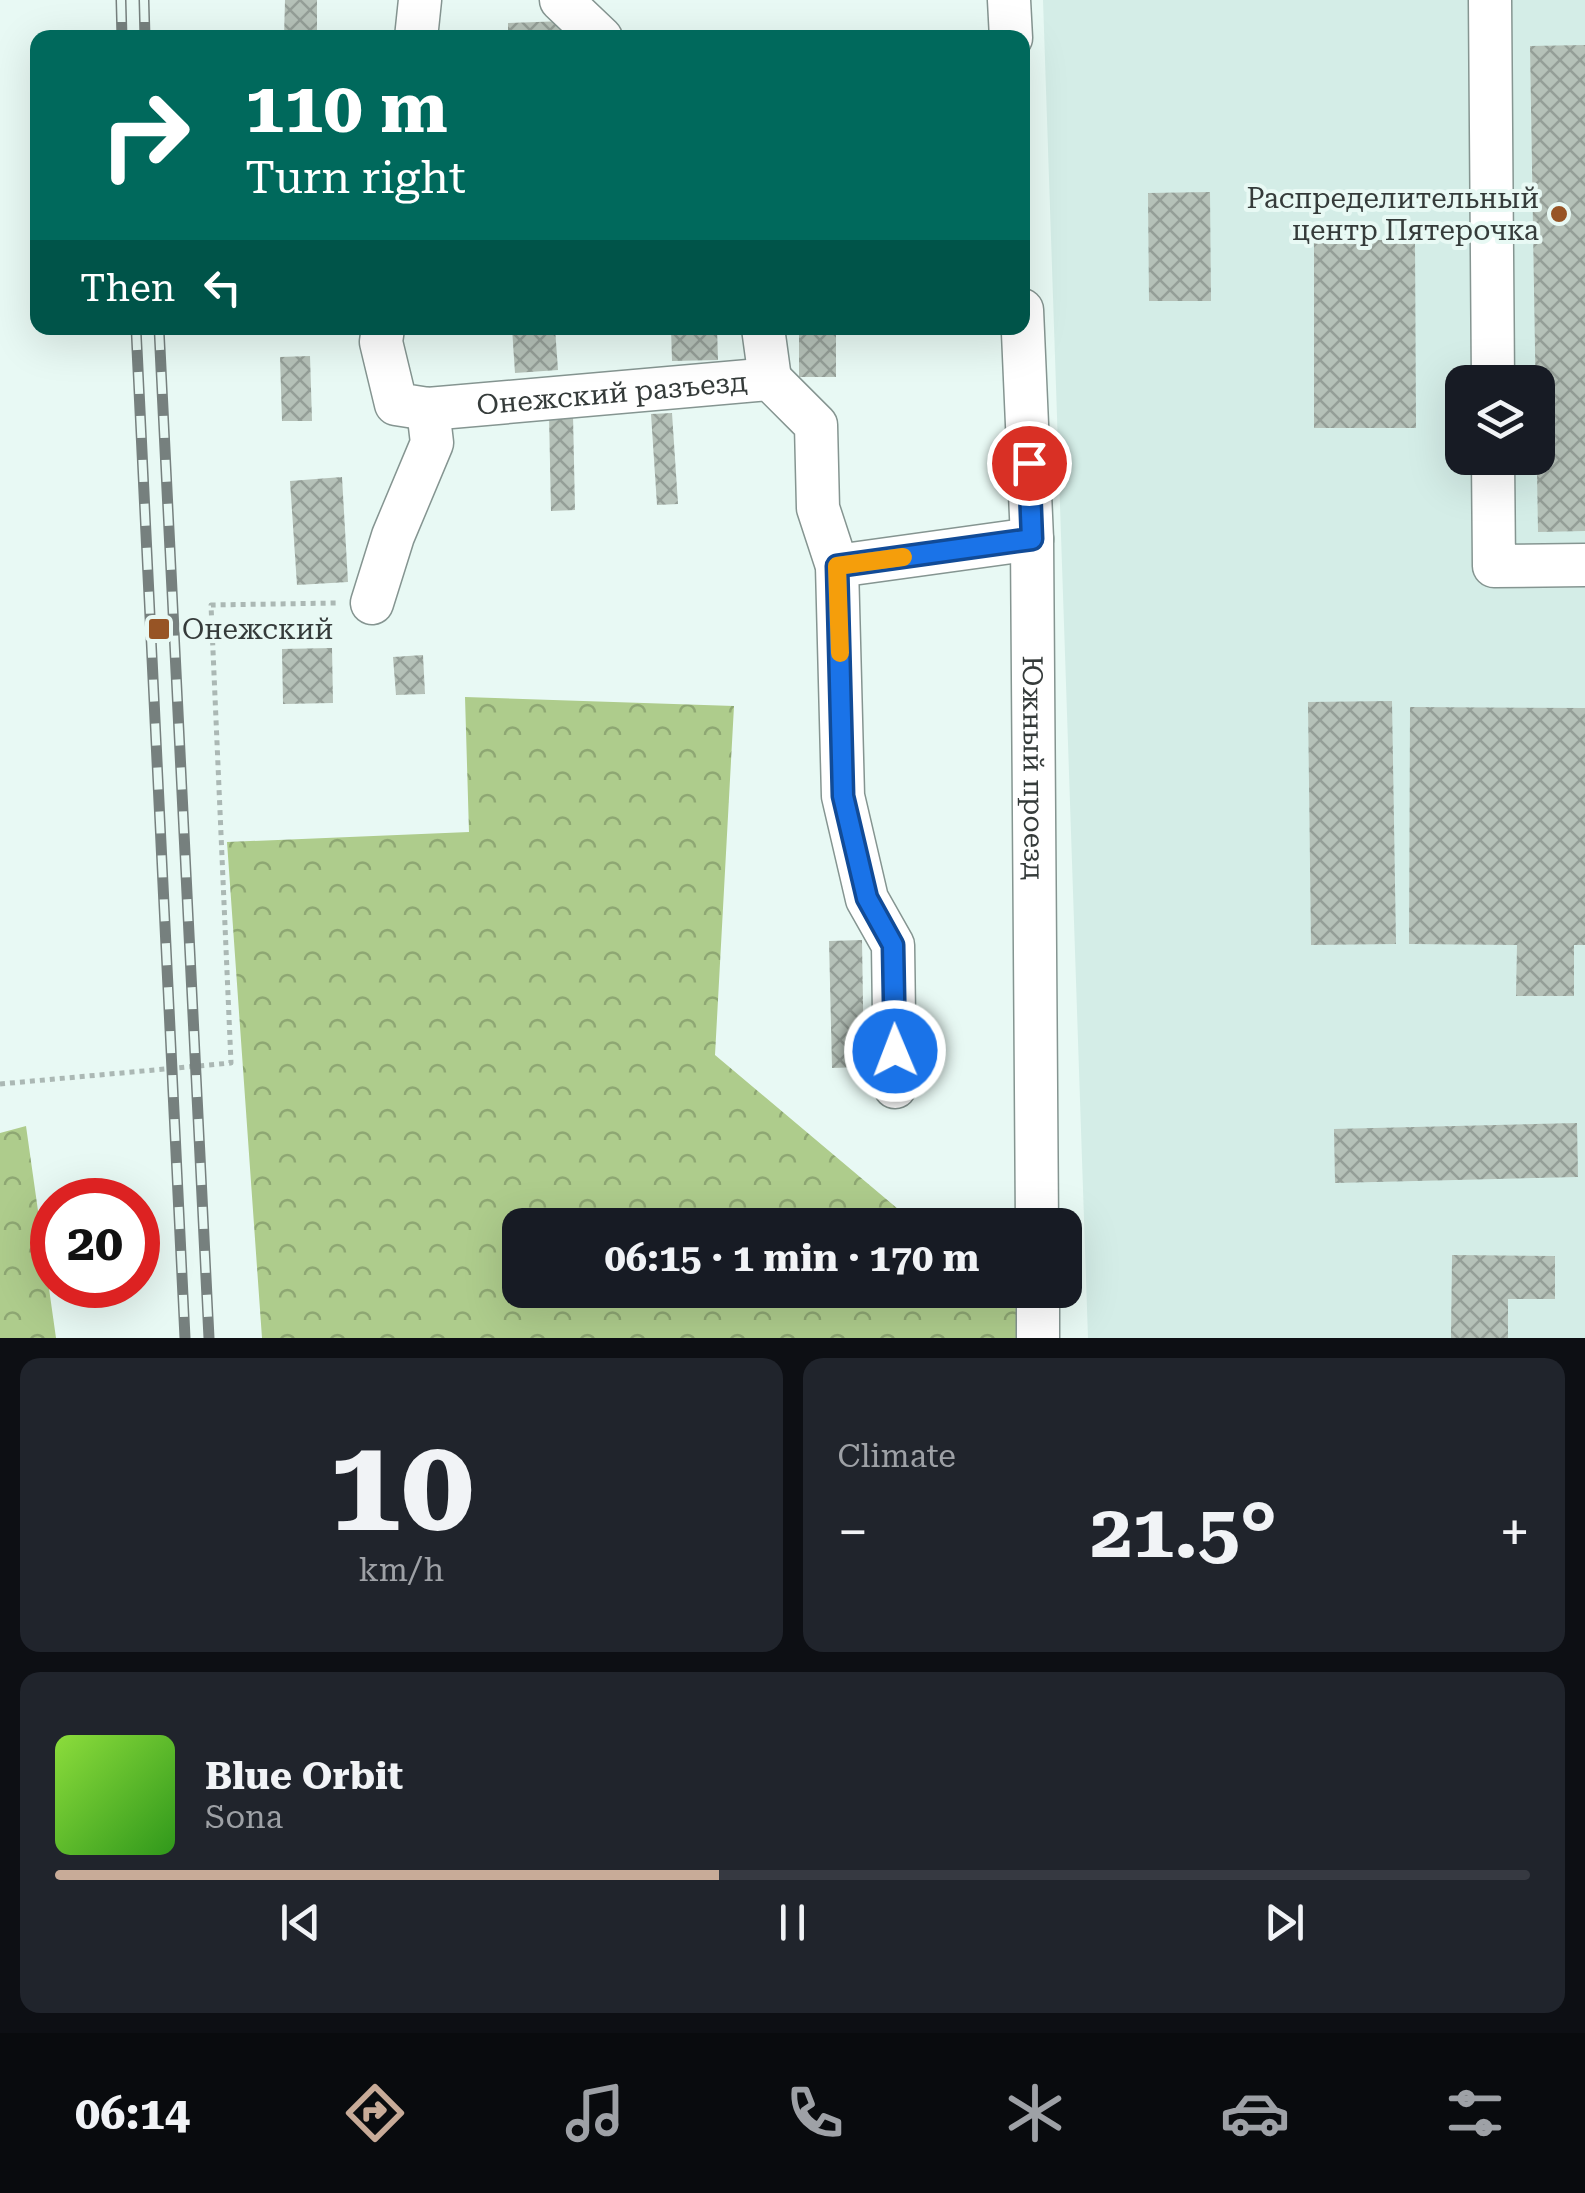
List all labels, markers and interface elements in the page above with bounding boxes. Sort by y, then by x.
text: 110 m [245,67,448,149]
icon: right [80,70,210,200]
text: Turn right [245,151,466,204]
place label: Распределительный центр Пятерочка [1247,182,1539,247]
marker: Распределительный центр Пятерочка [1548,203,1570,225]
icon: left [195,260,250,315]
text: Then [80,266,175,310]
street label: Онежский разъезд [475,365,749,422]
map controls [1445,365,1555,475]
button: layers [1445,365,1555,475]
pin [987,421,1072,506]
icon: arrive [1002,436,1057,491]
place label: Онежский [182,613,333,646]
marker: Онежский [146,616,172,642]
street label: Южный проезд [1016,655,1050,880]
position arrow [843,999,947,1103]
speed limit sign: 20 [30,1178,160,1308]
text: 06:15 · 1 min · 170 m [605,1236,979,1280]
text: 10 [328,1409,474,1562]
text: Climate [838,1437,956,1475]
text: 21.5° [1090,1487,1277,1575]
text: − [838,1500,868,1564]
text: + [1499,1500,1530,1564]
text: km/h [358,1551,444,1589]
text: Blue Orbit [205,1754,403,1798]
text: Sona [205,1798,283,1836]
icon: previous [273,1895,328,1950]
icon: pause [765,1895,820,1950]
icon: next [1257,1895,1312,1950]
icon: directions [340,2078,410,2148]
icon: music [560,2078,630,2148]
icon: phone [780,2078,850,2148]
icon: climate [1000,2078,1070,2148]
icon: car [1220,2078,1290,2148]
icon: filters [1440,2078,1510,2148]
text: 06:14 [75,2087,190,2140]

